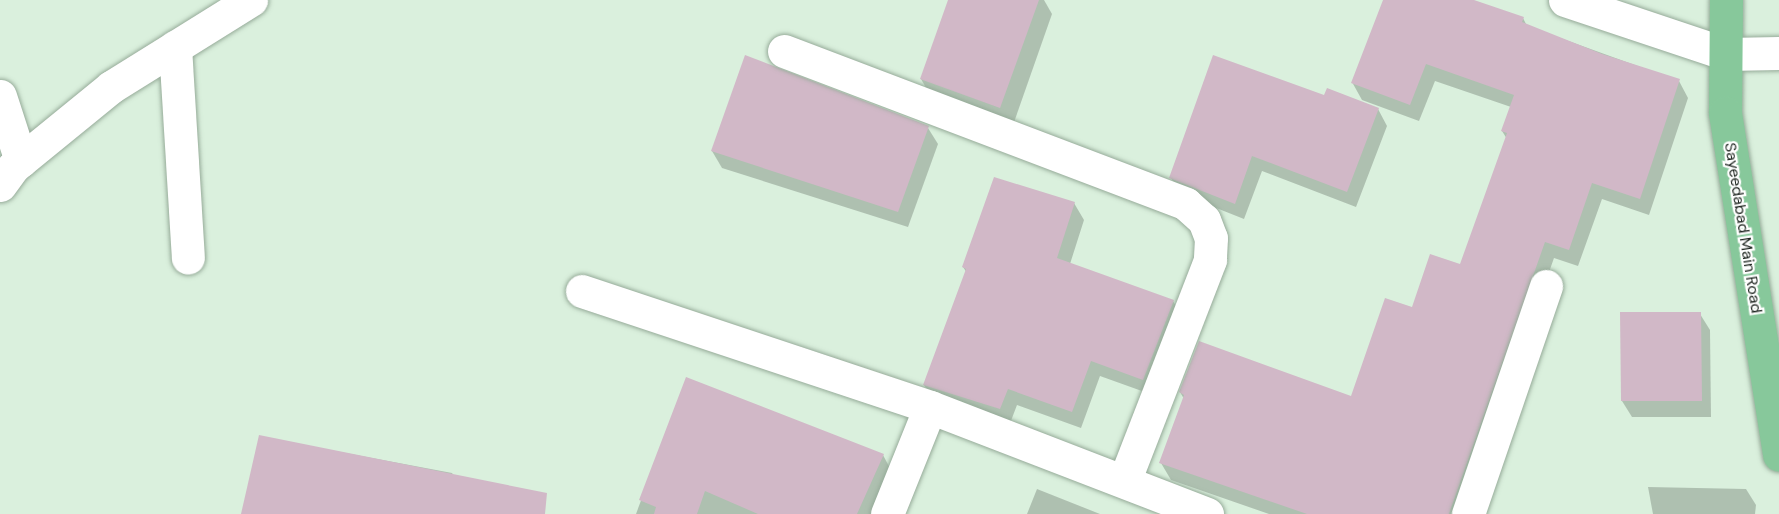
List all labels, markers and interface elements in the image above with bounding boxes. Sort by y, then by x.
street label: Sayeedabad Main Road [1720,141,1766,315]

